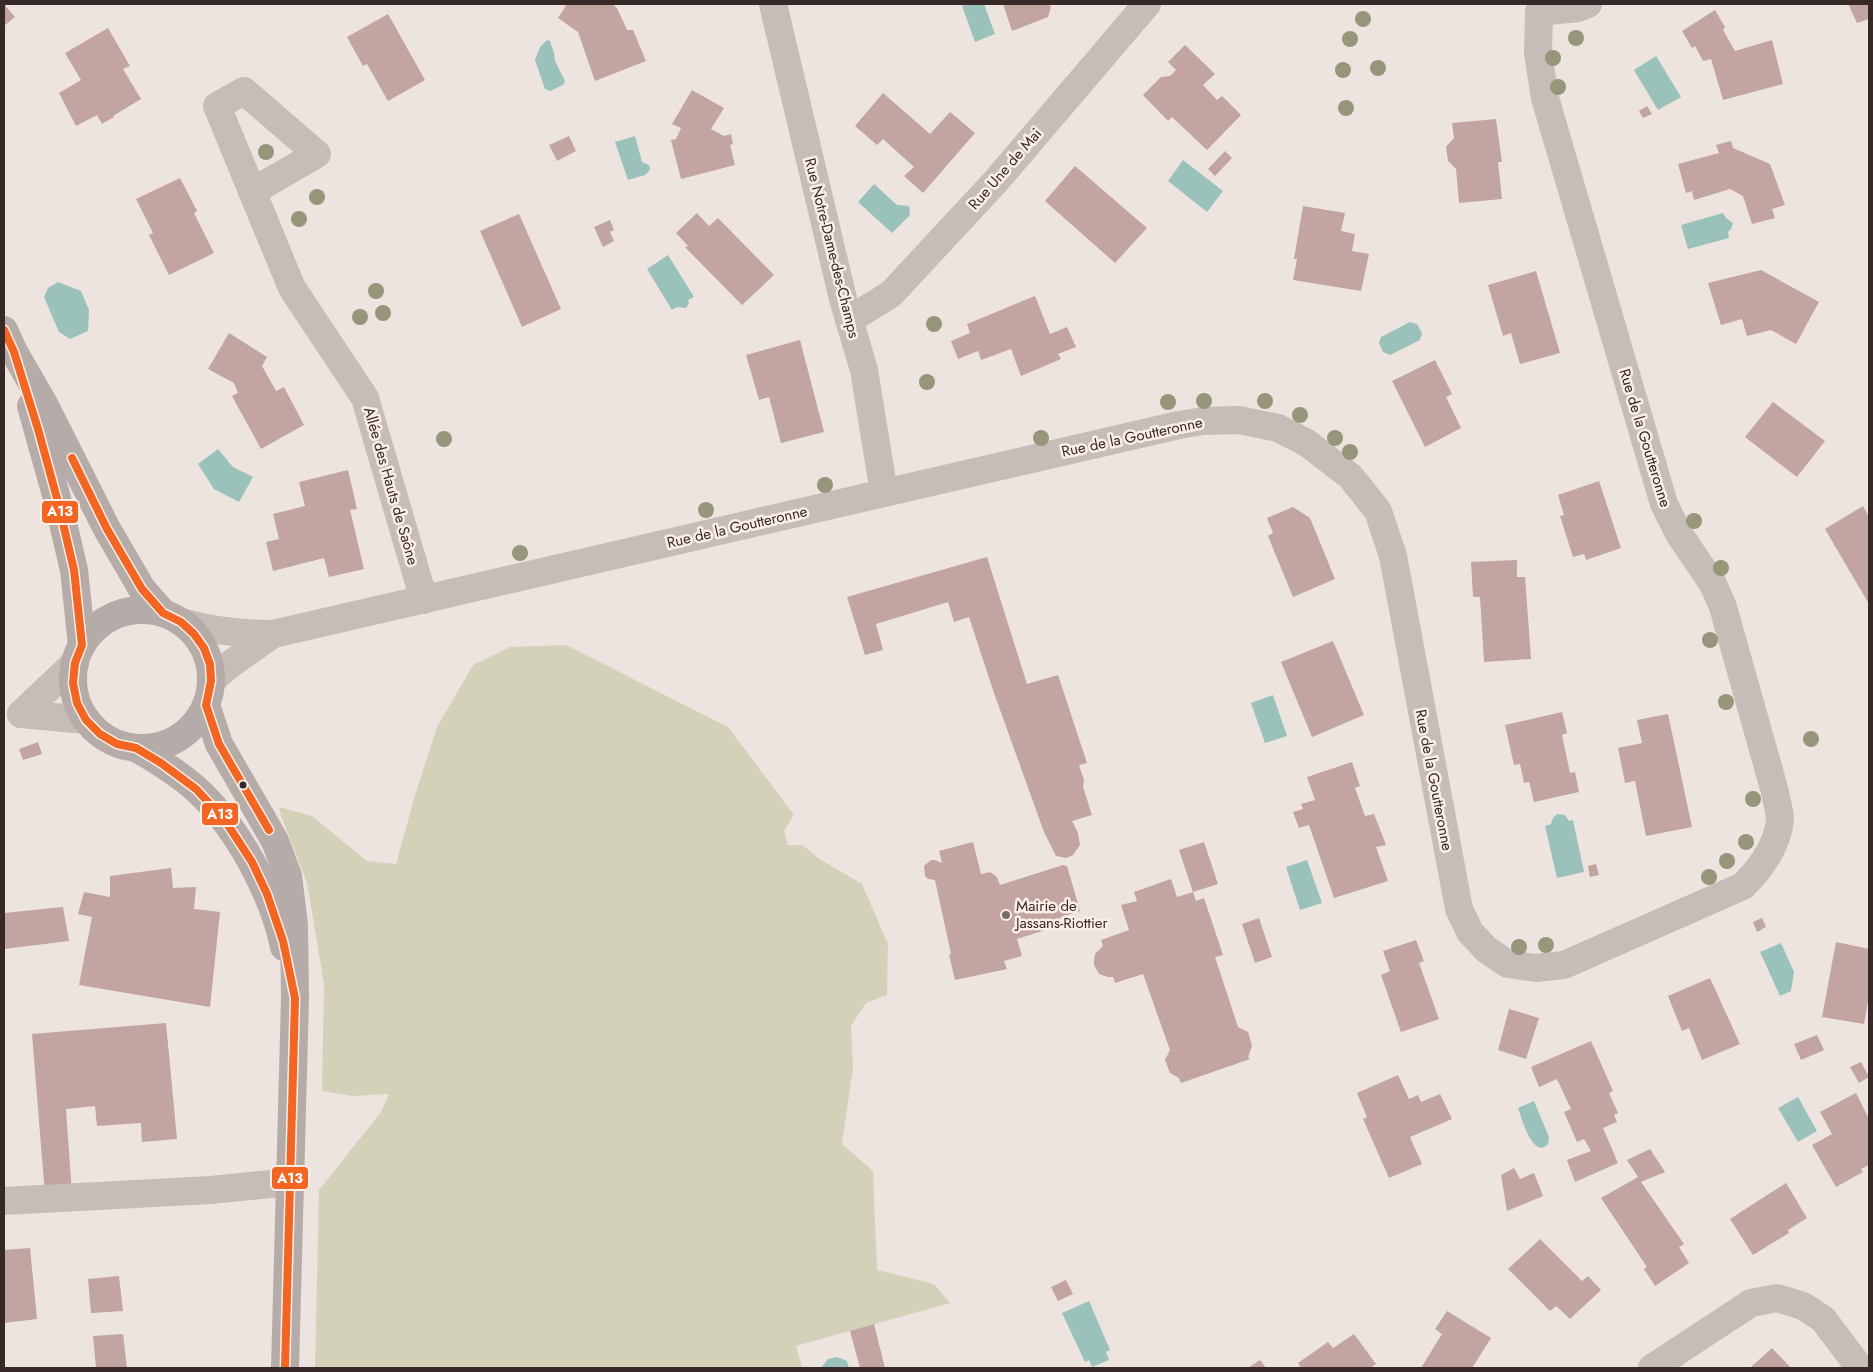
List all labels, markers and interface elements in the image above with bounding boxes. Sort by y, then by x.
street label: Rue Une de Mai [963,123,1047,215]
street label: Rue Notre-Dame-des-Champs [799,156,865,340]
street label: Rue de la Goutteronne [1613,366,1677,510]
street label: Allée des Hauts de Saône [358,404,424,568]
street label: Rue de la Goutteronne [1059,411,1205,463]
line badge: A13 [41,500,79,524]
street label: Rue de la Goutteronne [665,500,810,554]
text: A13 [46,501,73,521]
street label: Rue de la Goutteronne [1409,707,1459,853]
unlabelled marker [238,780,248,790]
line badge: A13 [201,802,239,826]
text: A13 [206,804,233,824]
place label: Mairie de Jassans-Riottier [1014,895,1109,934]
marker: Mairie de Jassans-Riottier [1000,909,1012,921]
line badge: A13 [271,1166,309,1190]
text: A13 [276,1168,303,1188]

